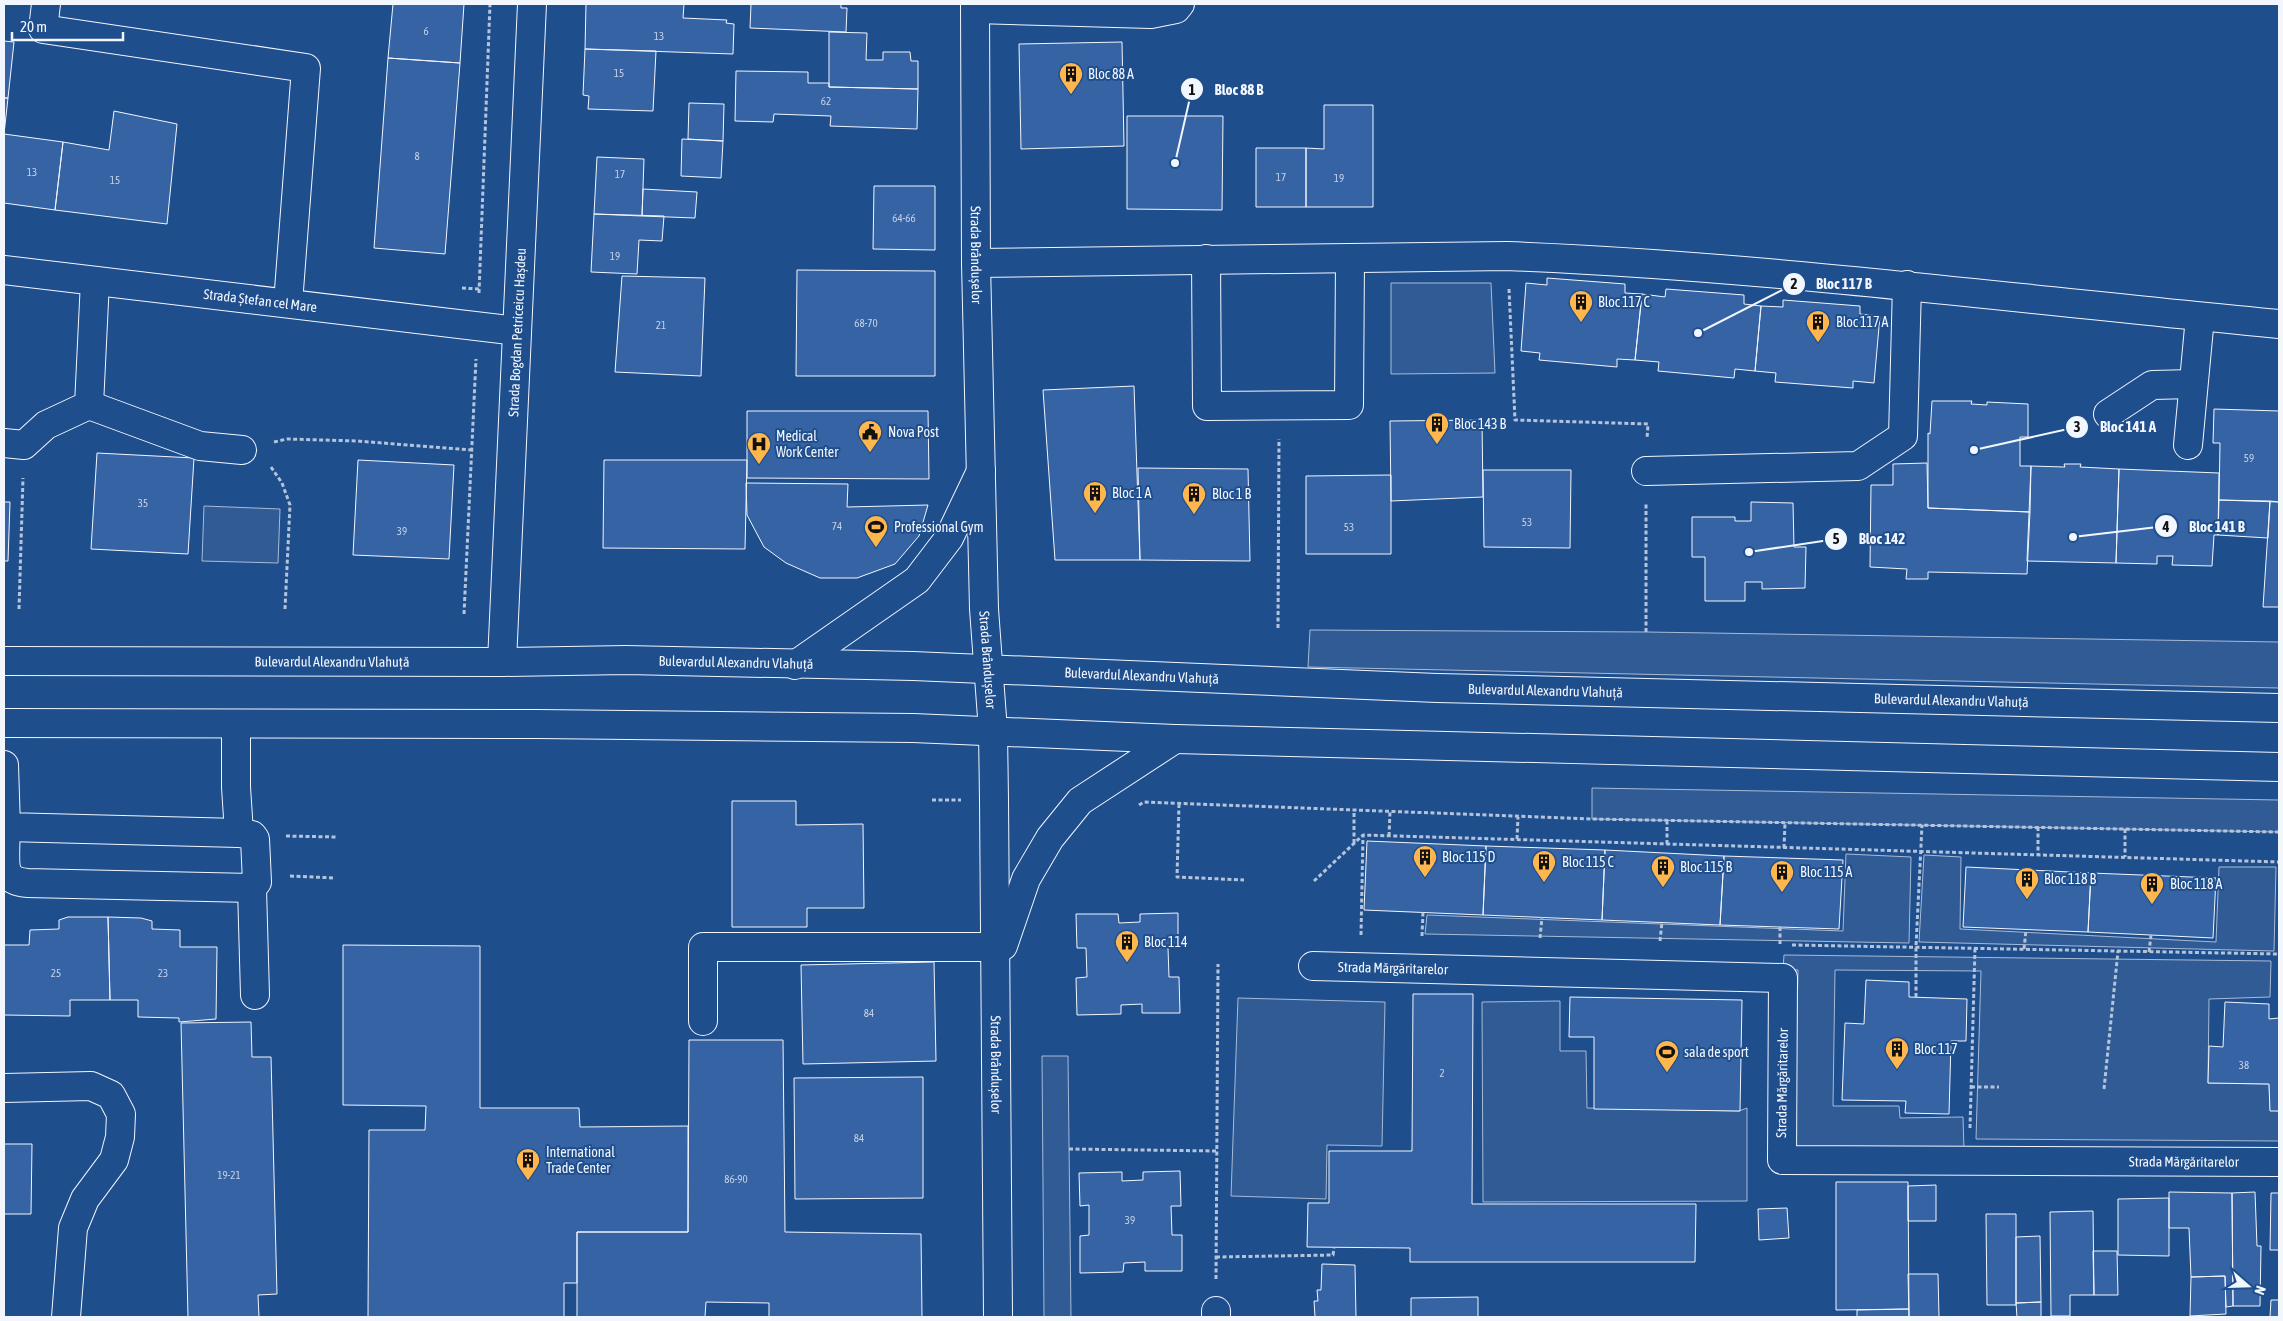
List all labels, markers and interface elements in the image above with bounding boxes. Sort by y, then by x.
scale bar [12,10,124,42]
text: 20 m [20,18,47,35]
house number: 6 [423,25,429,37]
house number: 13 [654,30,664,42]
building icon: Bloc 88 A [1058,61,1084,95]
place label: Bloc 88 A [1088,66,1134,82]
house number: 15 [614,67,624,79]
callout: Bloc 88 B [1180,74,1274,104]
text: 1 [1188,81,1196,98]
text: Bloc 88 B [1215,81,1264,98]
house number: 62 [821,95,831,107]
house number: 8 [414,150,420,162]
house number: 13 [27,166,37,178]
house number: 17 [615,168,625,180]
house number: 17 [1276,171,1286,183]
house number: 19 [1334,172,1344,184]
house number: 15 [110,174,120,186]
street label: Strada Brândușelor [968,206,985,305]
house number: 64-66 [892,212,916,224]
street label: Strada Bogdan Petriceicu Hașdeu [505,248,529,417]
house number: 19 [610,250,620,262]
callout: Bloc 117 B [1781,269,1882,299]
text: 2 [1790,275,1798,292]
text: Bloc 117 B [1816,275,1873,292]
street label: Strada Ștefan cel Mare [203,286,318,315]
building icon: Bloc 117 C [1568,289,1594,323]
place label: Bloc 117 C [1598,294,1651,310]
building icon: Bloc 117 A [1805,309,1831,343]
place label: Bloc 117 A [1836,314,1889,330]
house number: 68-70 [854,317,878,329]
house number: 21 [656,319,666,331]
building icon: Bloc 143 B [1424,411,1450,445]
callout: Bloc 141 A [2065,412,2166,442]
place label: Bloc 143 B [1454,416,1507,432]
text: 3 [2073,418,2081,435]
text: Bloc 141 A [2100,418,2157,435]
public building icon: Nova Post [857,419,883,453]
place label: Nova Post [888,424,939,440]
place label: Medical Work Center [776,428,839,460]
hospital icon: Medical Work Center [746,431,772,465]
house number: 59 [2244,452,2254,464]
building icon: Bloc 1 A [1082,480,1108,514]
building icon: Bloc 1 B [1181,481,1207,515]
place label: Bloc 1 A [1112,485,1151,501]
place label: Bloc 1 B [1212,486,1251,502]
house number: 35 [138,497,148,509]
callout: Bloc 141 B [2154,511,2255,541]
sports icon: Professional Gym [863,514,889,548]
house number: 53 [1522,516,1532,528]
text: 4 [2161,518,2170,535]
text: Bloc 141 B [2189,518,2246,535]
place label: Professional Gym [894,519,984,535]
house number: 74 [832,520,842,532]
house number: 53 [1344,521,1354,533]
callout: Bloc 142 [1824,524,1916,554]
house number: 39 [397,525,407,537]
text: 5 [1832,530,1840,547]
text: Bloc 142 [1859,530,1905,547]
street label: Strada Brândușelor [976,610,999,710]
street label: Bulevardul Alexandru Vlahuță [658,653,814,672]
street label: Bulevardul Alexandru Vlahuță [255,654,409,670]
street label: Bulevardul Alexandru Vlahuță [1064,664,1219,687]
street label: Bulevardul Alexandru Vlahuță [1468,681,1623,700]
street label: Bulevardul Alexandru Vlahuță [1874,690,2029,710]
building icon: Bloc 115 D [1412,844,1438,878]
place label: Bloc 115 D [1442,849,1496,865]
building icon: Bloc 115 C [1531,849,1557,883]
place label: Bloc 115 C [1562,854,1615,870]
building icon: Bloc 115 B [1650,854,1676,888]
place label: Bloc 115 B [1680,859,1733,875]
building icon: Bloc 115 A [1769,859,1795,893]
place label: Bloc 115 A [1800,864,1853,880]
building icon: Bloc 118 B [2014,866,2040,900]
place label: Bloc 118 B [2044,871,2097,887]
building icon: Bloc 118 A [2139,871,2165,905]
place label: Bloc 118 A [2170,876,2223,892]
building icon: Bloc 114 [1114,929,1140,963]
place label: Bloc 114 [1144,934,1188,950]
street label: Strada Mărgăritarelor [1338,959,1449,977]
house number: 25 [51,967,61,979]
house number: 23 [158,967,168,979]
house number: 84 [864,1007,874,1019]
street label: Strada Brândușelor [988,1015,1004,1115]
street label: Strada Mărgăritarelor [1773,1027,1791,1138]
building icon: Bloc 117 [1884,1036,1910,1070]
sports icon: sala de sport [1654,1039,1680,1073]
place label: Bloc 117 [1914,1041,1958,1057]
place label: sala de sport [1684,1044,1749,1060]
house number: 38 [2239,1059,2249,1071]
house number: 2 [1439,1067,1445,1079]
house number: 84 [854,1132,864,1144]
place label: International Trade Center [546,1144,615,1176]
building icon: International Trade Center [515,1147,541,1181]
street label: Strada Mărgăritarelor [2129,1153,2240,1170]
house number: 19-21 [217,1169,241,1181]
house number: 86-90 [724,1173,748,1185]
house number: 39 [1125,1214,1135,1226]
north arrow [2223,1261,2273,1311]
text: N [2251,1284,2269,1297]

